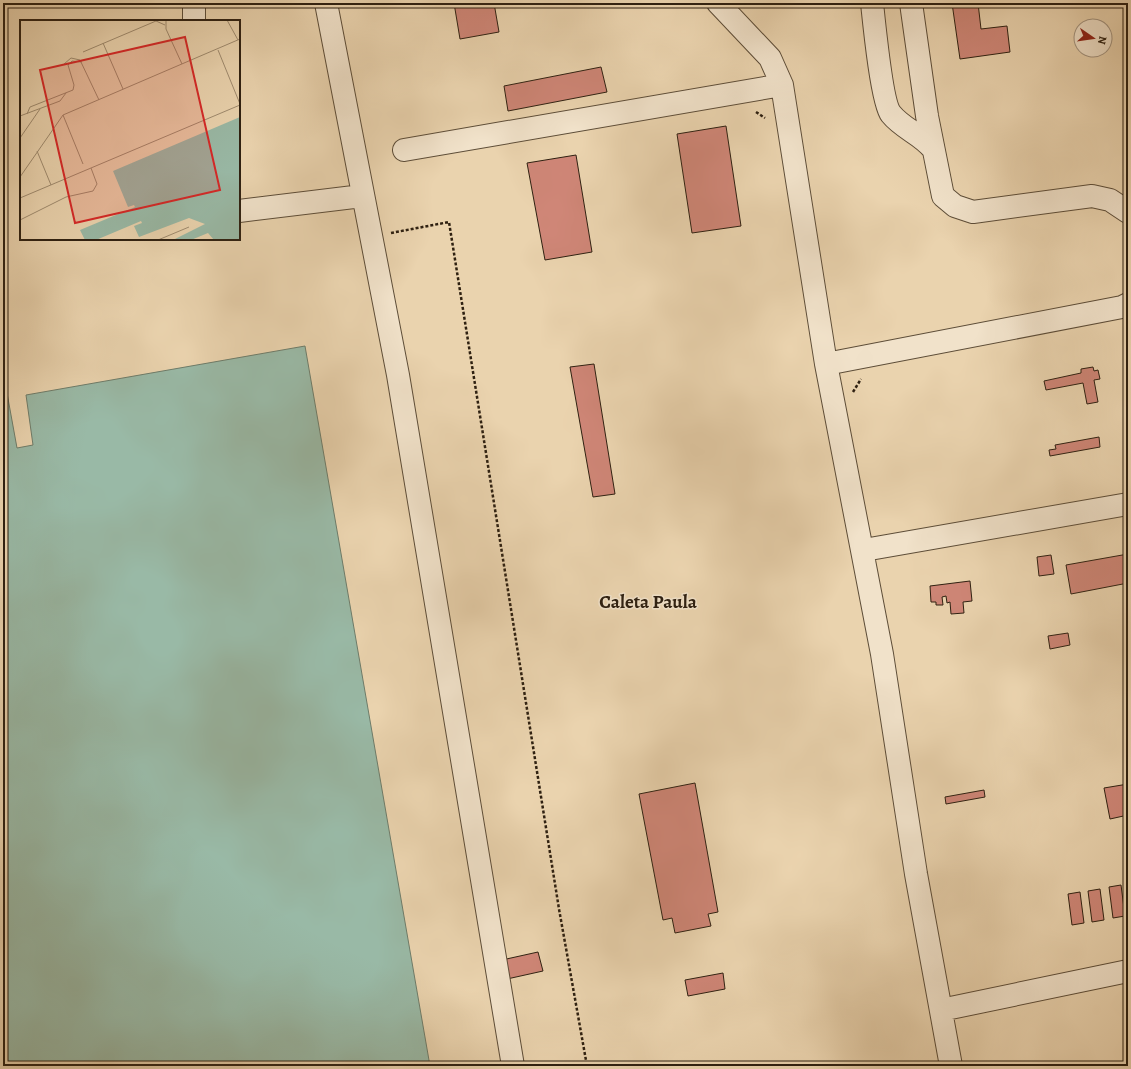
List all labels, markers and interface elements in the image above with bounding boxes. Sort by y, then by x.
north arrow [1073,18,1113,58]
inset map [20,20,240,240]
text: N [1094,35,1110,46]
district label: Caleta Paula [599,589,698,615]

